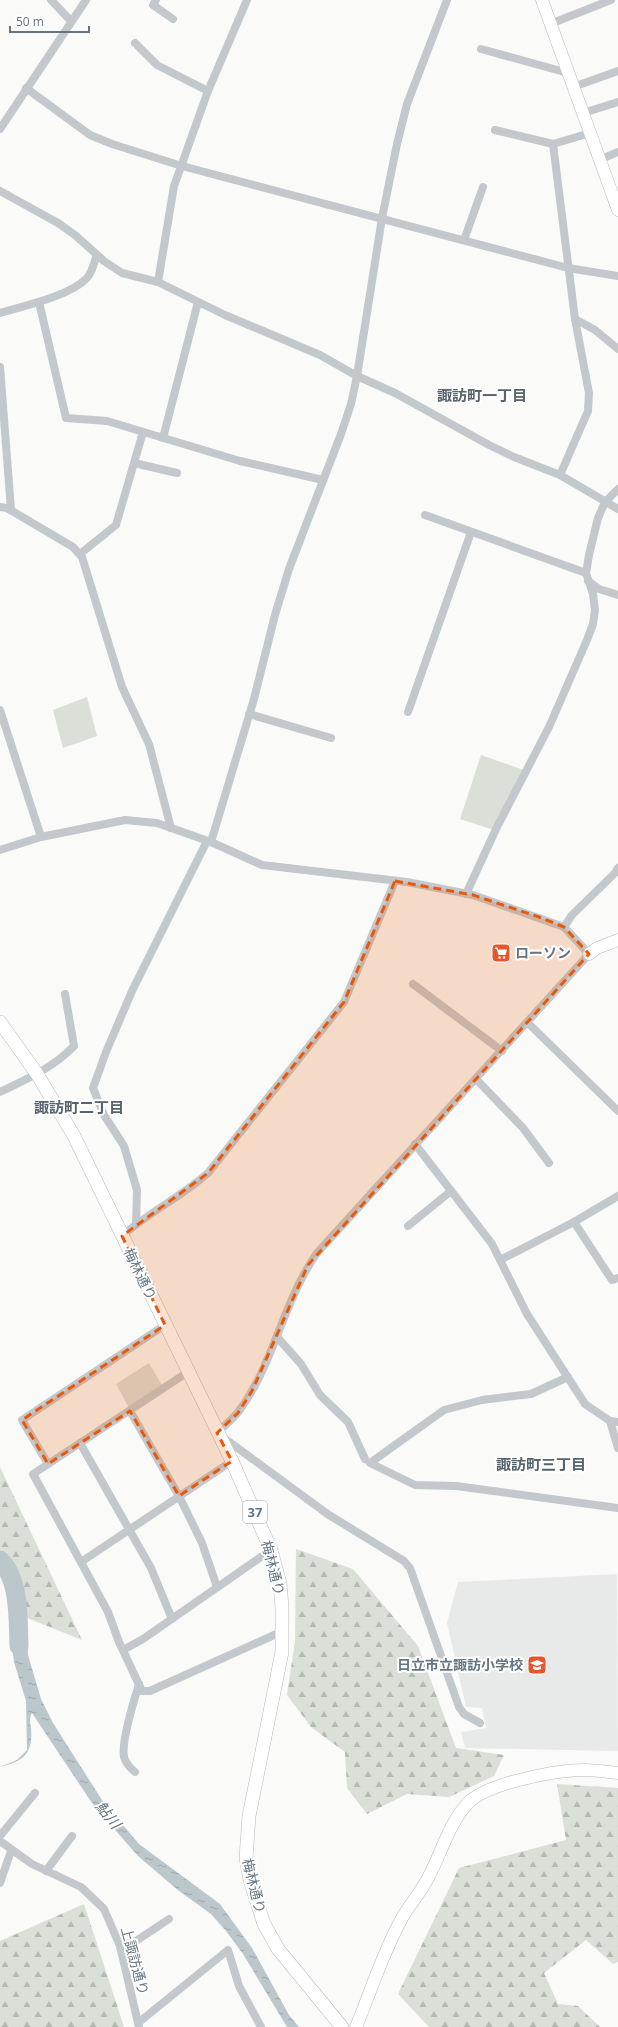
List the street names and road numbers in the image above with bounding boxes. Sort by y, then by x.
street label: 梅林通り [120,1244,161,1303]
road number: 37 [243,1501,267,1523]
street label: 梅林通り [257,1538,289,1597]
street label: 梅林通り [238,1856,270,1915]
street label: 上諏訪通り [117,1925,154,1997]

